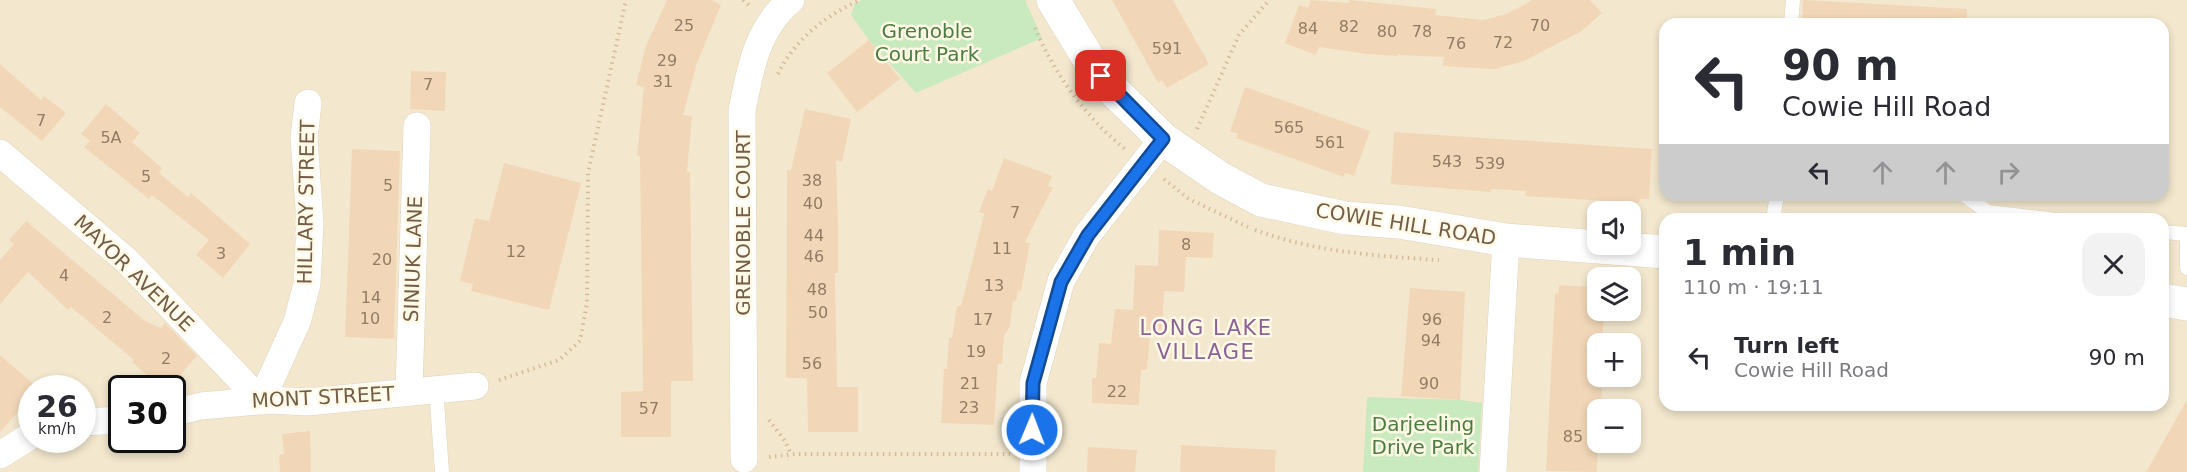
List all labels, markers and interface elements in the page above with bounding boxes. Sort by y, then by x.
house number: 25 [674,16,694,35]
house number: 70 [1530,16,1550,35]
house number: 82 [1339,17,1359,36]
park label: Grenoble Court Park [875,19,980,66]
house number: 84 [1298,19,1318,38]
house number: 80 [1377,22,1397,41]
house number: 78 [1412,22,1432,41]
house number: 72 [1493,33,1513,52]
house number: 76 [1446,34,1466,53]
house number: 591 [1152,39,1182,58]
text: 90 m [1782,41,1899,90]
icon: left [1683,42,1761,120]
pin [1075,50,1126,101]
house number: 29 [657,51,677,70]
icon: arrive [1084,59,1117,92]
house number: 31 [653,72,673,91]
house number: 7 [423,75,433,94]
text: Cowie Hill Road [1782,91,1991,122]
house number: 7 [36,111,46,130]
house number: 565 [1274,118,1304,137]
street label: HILLARY STREET [293,119,319,285]
house number: 5A [100,128,122,147]
street label: GRENOBLE COURT [731,129,755,316]
house number: 561 [1315,133,1345,152]
house number: 543 [1432,152,1462,171]
house number: 539 [1475,154,1505,173]
icon: left [1803,156,1836,189]
icon: ahead [1866,156,1899,189]
icon: ahead [1929,156,1962,189]
icon: right [1992,156,2025,189]
house number: 5 [141,167,151,186]
house number: 38 [802,171,822,190]
house number: 5 [383,176,393,195]
house number: 40 [803,194,823,213]
street label: SINIUK LANE [399,195,427,323]
street label: COWIE HILL ROAD [1314,198,1498,250]
map controls [1587,201,1641,453]
button: sound [1587,201,1641,255]
house number: 7 [1010,203,1020,222]
street label: MAYOR AVENUE [69,210,199,336]
house number: 44 [804,226,824,245]
text: 1 min [1683,232,1796,273]
button: close [2082,233,2145,296]
house number: 8 [1181,235,1191,254]
house number: 11 [992,239,1012,258]
house number: 12 [506,242,526,261]
house number: 3 [216,244,226,263]
house number: 46 [804,247,824,266]
house number: 20 [372,250,392,269]
house number: 4 [59,266,69,285]
button: layers [1587,267,1641,321]
text: 110 m · 19:11 [1683,275,1824,299]
house number: 13 [984,276,1004,295]
house number: 48 [807,280,827,299]
house number: 14 [361,288,381,307]
house number: 50 [808,303,828,322]
house number: 2 [102,308,112,327]
house number: 10 [360,309,380,328]
house number: 17 [973,310,993,329]
house number: 96 [1422,310,1442,329]
district label: LONG LAKE VILLAGE [1139,316,1273,364]
house number: 94 [1421,331,1441,350]
button: + [1587,333,1641,387]
text: Turn left [1734,333,1839,358]
icon: left [1683,341,1716,374]
house number: 19 [966,342,986,361]
text: 90 m [2089,345,2145,370]
house number: 2 [161,349,171,368]
house number: 56 [802,354,822,373]
text: Cowie Hill Road [1734,358,1889,382]
house number: 21 [960,374,980,393]
house number: 90 [1419,374,1439,393]
speed limit sign: 30 [108,375,186,453]
street label: MONT STREET [251,381,396,413]
house number: 22 [1107,382,1127,401]
text: 26 [36,389,78,424]
house number: 23 [959,398,979,417]
position arrow [1000,398,1064,462]
house number: 57 [639,399,659,418]
button: − [1587,399,1641,453]
park label: Darjeeling Drive Park [1372,412,1475,459]
text: km/h [38,420,76,438]
house number: 85 [1563,427,1583,446]

